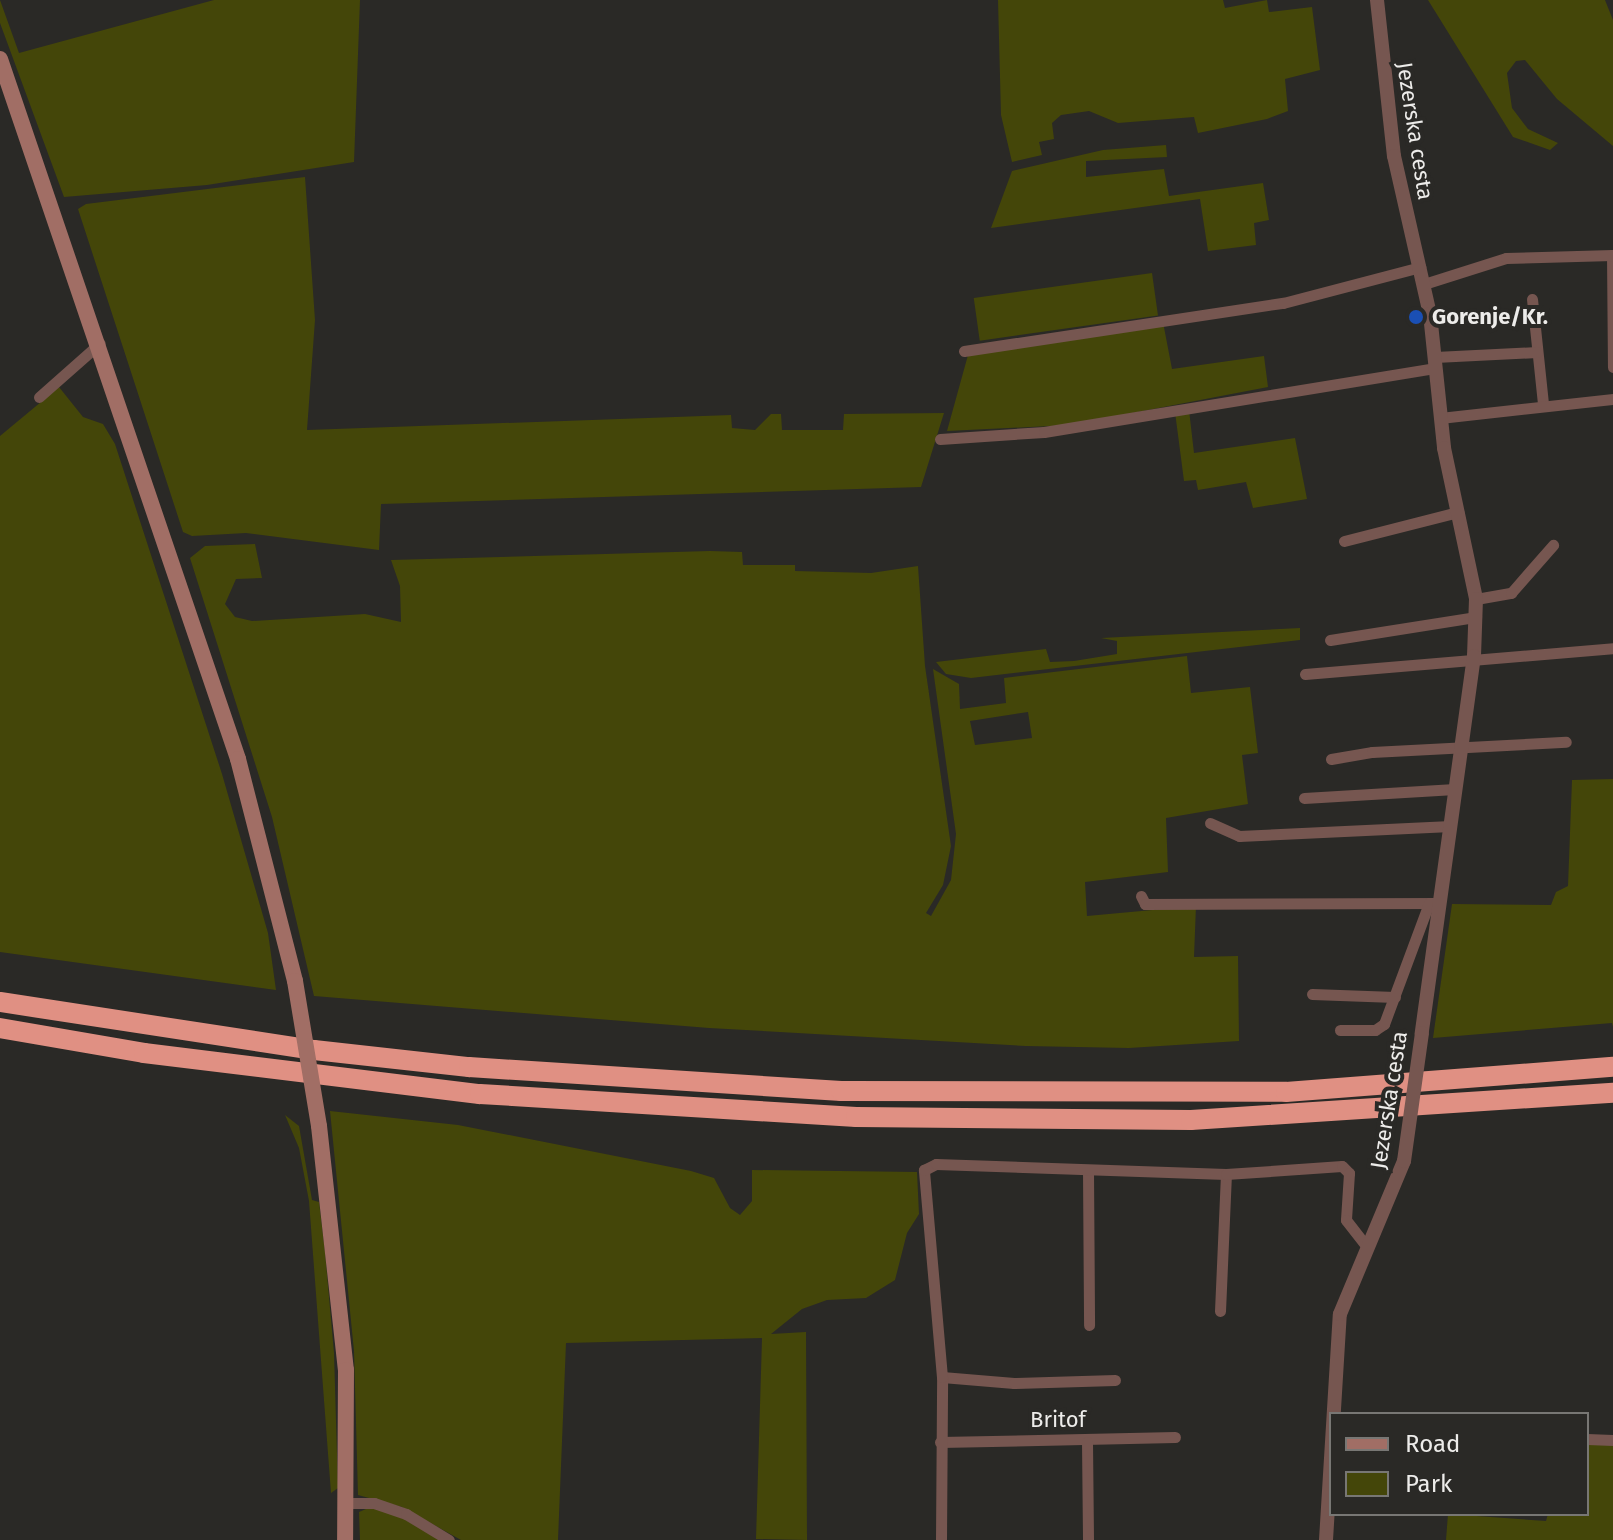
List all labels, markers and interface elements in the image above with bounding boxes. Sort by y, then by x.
street label: Jezerska cesta [1391,60,1439,202]
place label: Gorenje/Kr. [1432,304,1548,330]
marker: Gorenje/Kr. [1407,308,1425,326]
street label: Jezerska cesta [1365,1029,1413,1171]
street label: Britof [1030,1407,1086,1433]
legend [1329,1412,1589,1516]
text: Road [1405,1430,1460,1458]
text: Park [1405,1470,1452,1498]

